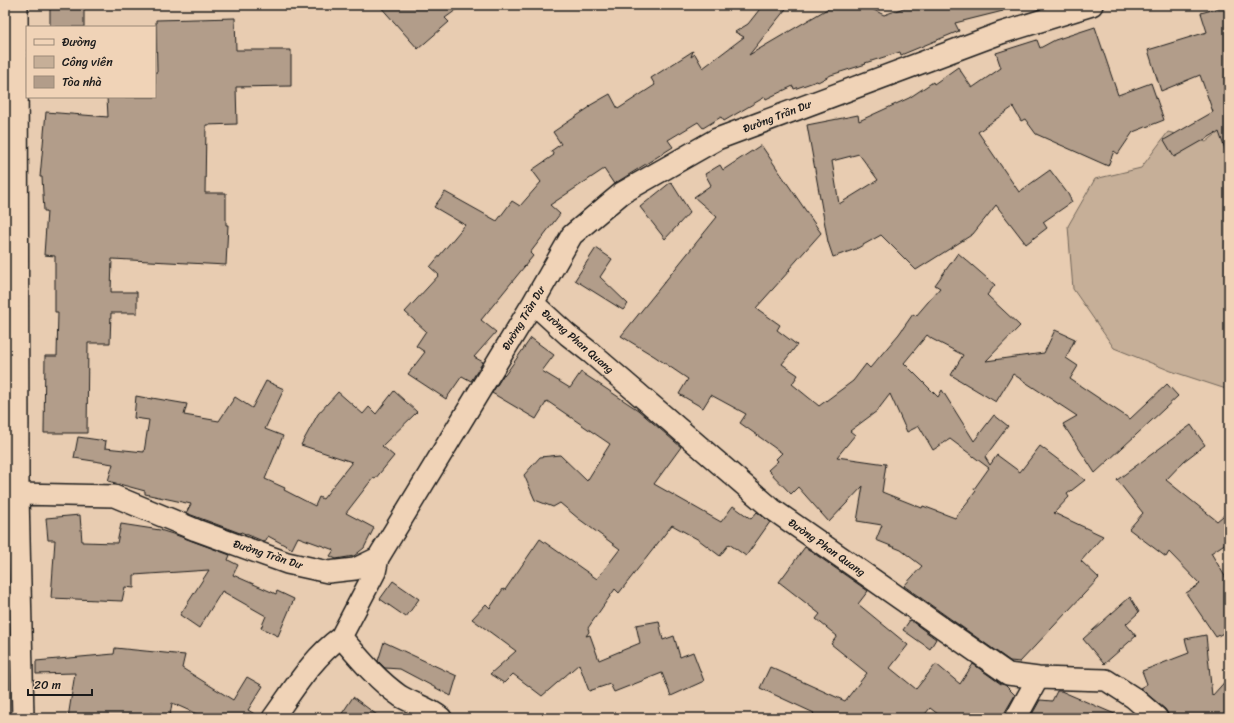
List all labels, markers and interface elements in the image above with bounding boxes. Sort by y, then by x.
legend [26,26,156,98]
text: Đường [62,31,96,53]
text: Công viên [62,51,113,73]
text: Tòa nhà [62,71,102,93]
street label: Đường Trần Dư [740,94,815,138]
street label: Đường Trần Dư [497,282,551,354]
street label: Đường Phan Quang [537,304,619,379]
street label: Đường Phan Quang [784,514,870,582]
street label: Đường Trần Dư [231,534,306,575]
scale bar [28,671,92,697]
text: 20 m [34,674,61,696]

